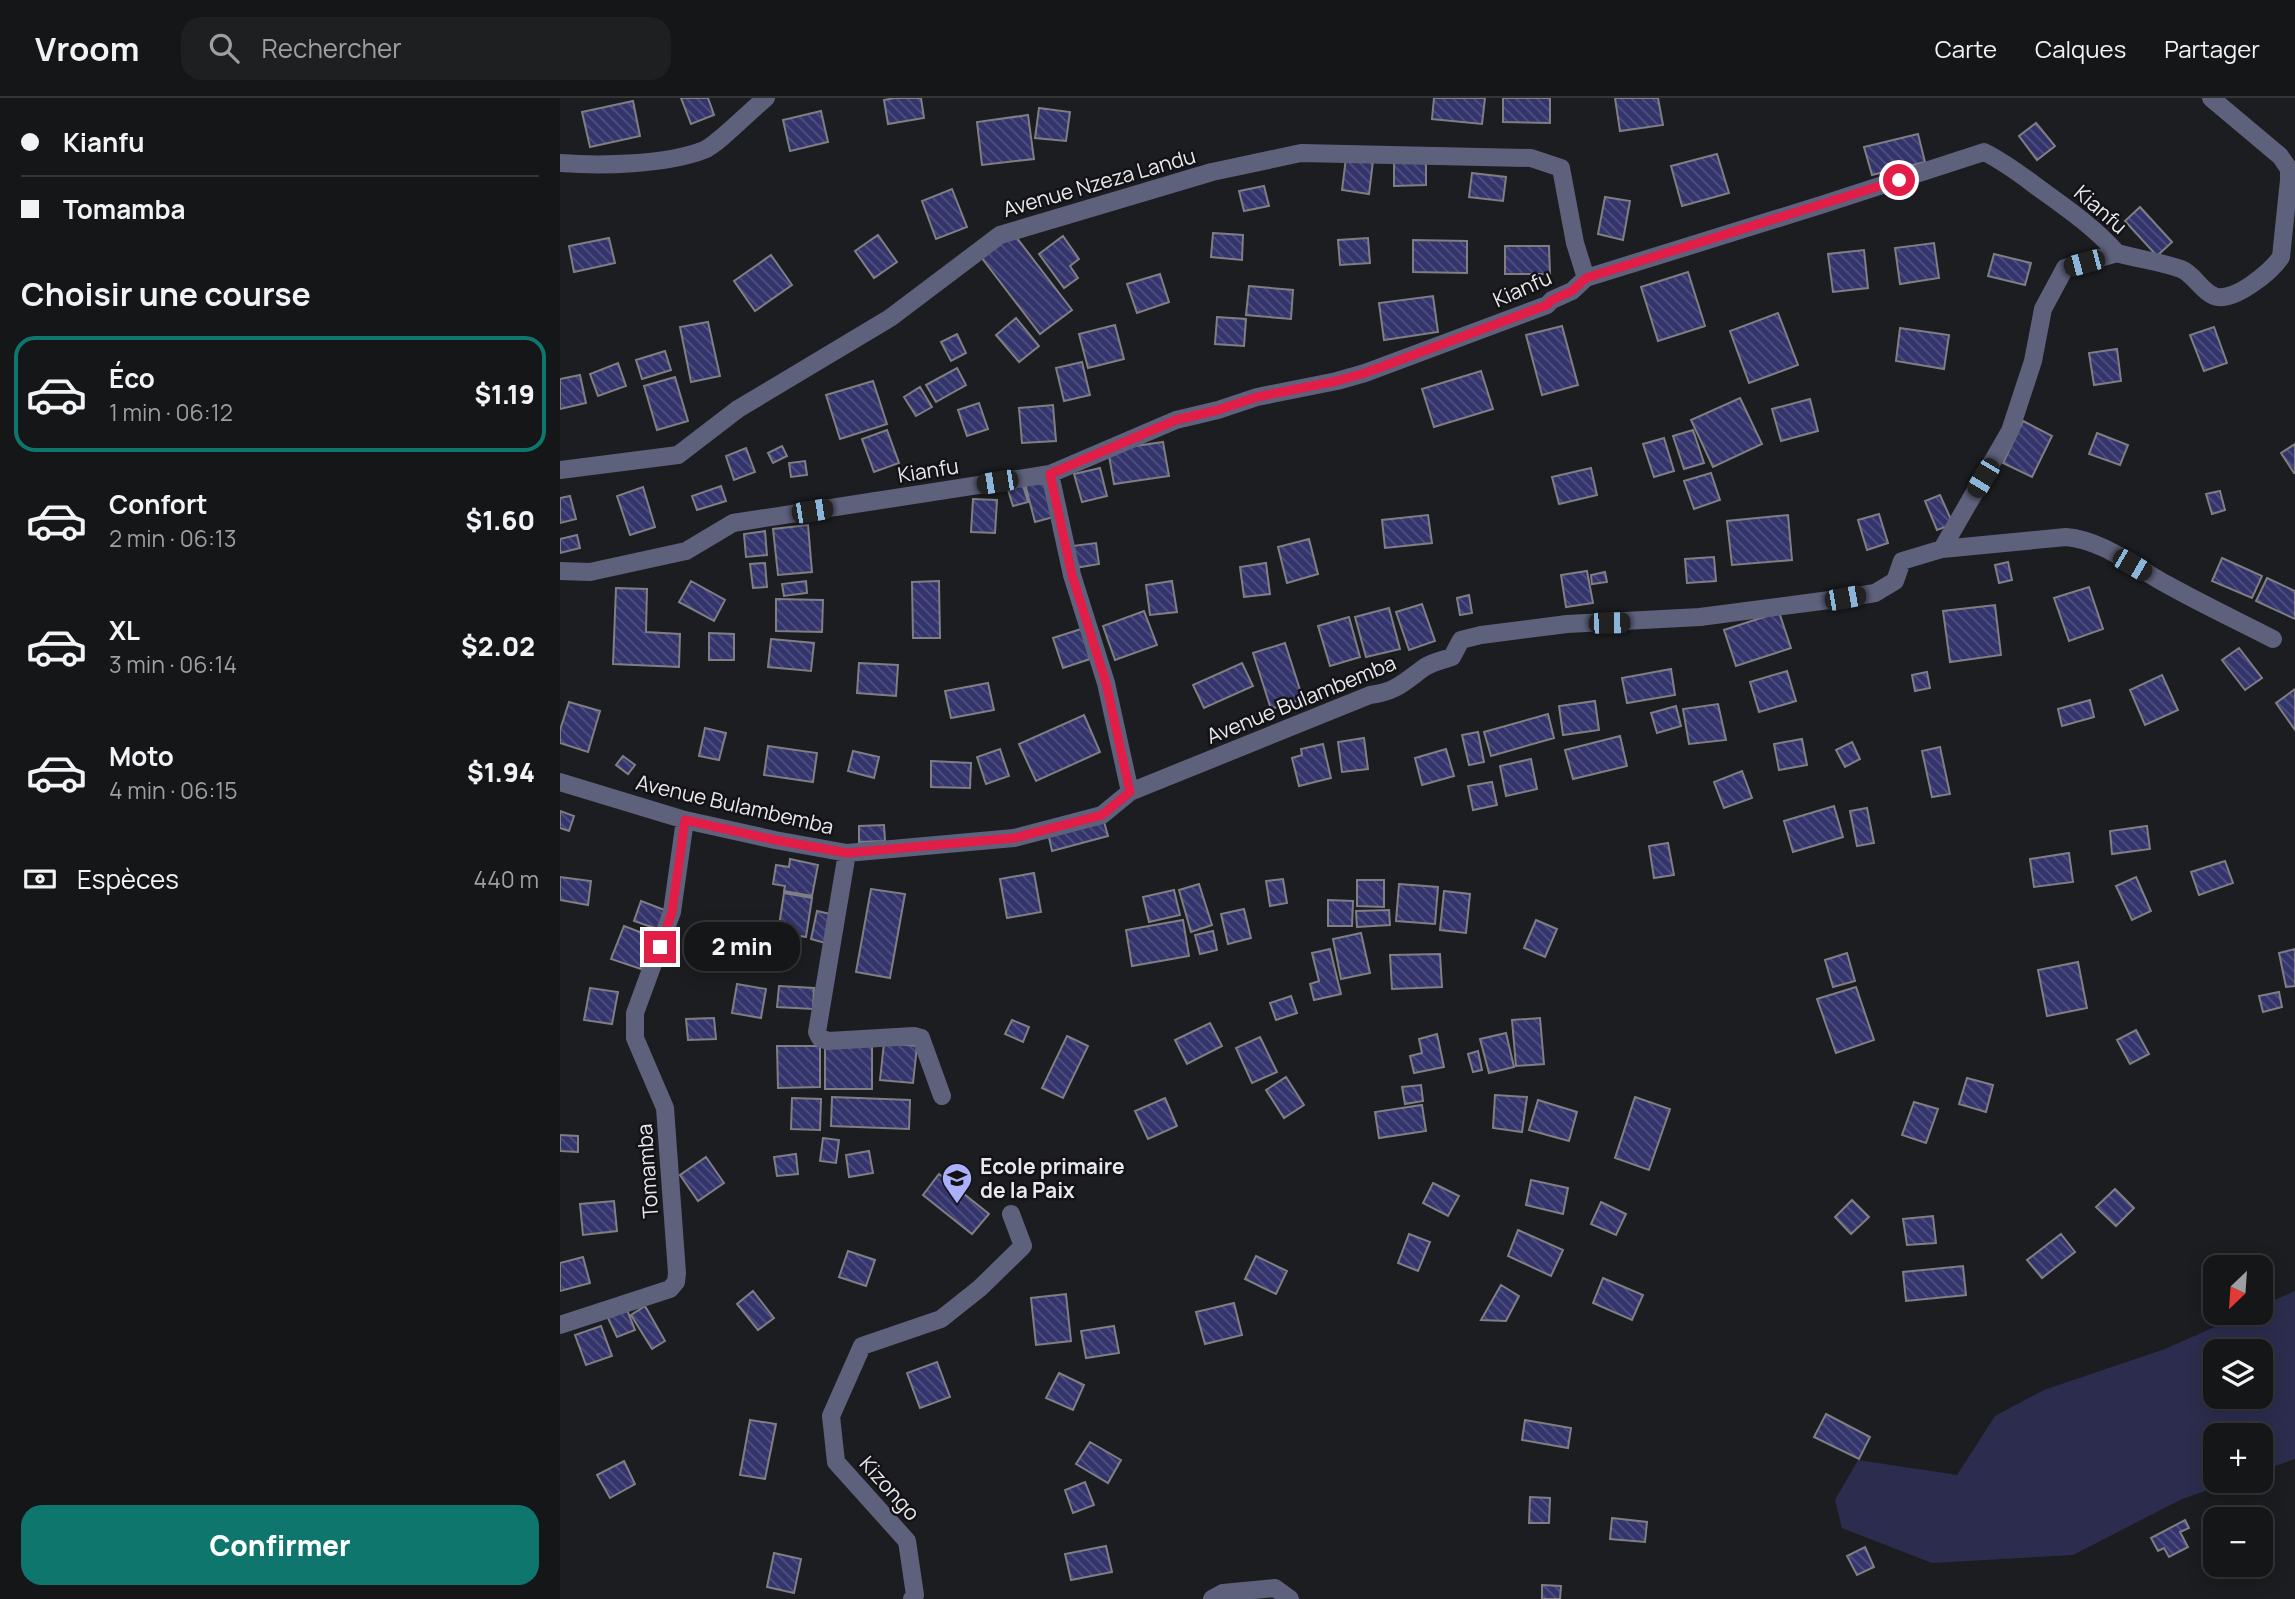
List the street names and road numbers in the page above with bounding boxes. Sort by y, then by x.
street label: Avenue Nzeza Landu [999,141,1199,223]
street label: Kianfu [2069,178,2133,240]
street label: Kianfu [1488,263,1556,313]
street label: Kianfu [895,451,961,489]
street label: Avenue Bulambemba [1202,648,1400,750]
street label: Avenue Bulambemba [633,768,837,840]
street label: Tomamba [630,1123,664,1219]
street label: Kizongo [854,1450,926,1526]

